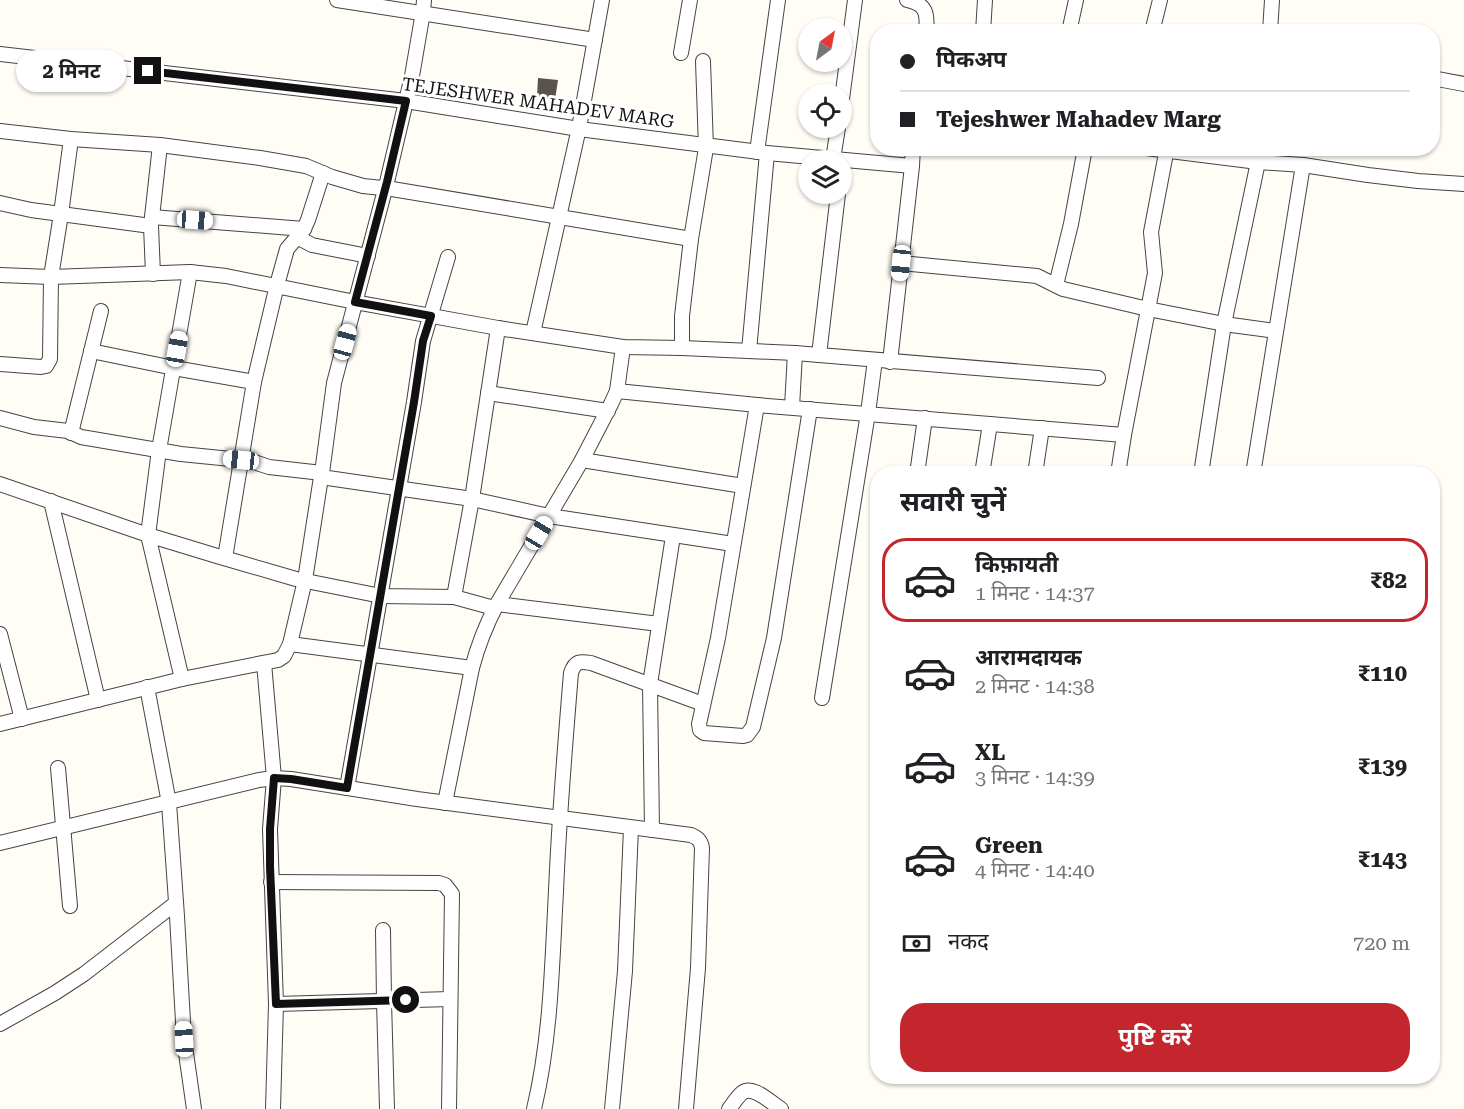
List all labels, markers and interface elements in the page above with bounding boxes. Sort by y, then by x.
north arrow [798,18,852,72]
map controls [798,18,852,204]
text: पिकअप [936,47,1007,72]
callout: 2 मिनट [16,50,127,92]
route end [134,57,161,84]
text: 2 मिनट [42,59,101,83]
street label: TEJESHWER MAHADEV MARG [401,73,675,132]
button: locate [798,84,852,138]
text: Tejeshwer Mahadev Marg [936,107,1221,132]
button: layers [798,150,852,204]
car [176,210,214,230]
car [890,244,912,282]
car [332,322,358,362]
car [165,330,189,368]
car [222,449,260,471]
text: सवारी चुनें [900,486,1006,518]
car [522,513,556,553]
text: किफ़ायती [975,552,1059,577]
icon: car [903,553,957,607]
text: ₹82 [1370,568,1407,593]
text: 1 मिनट · 14:37 [975,581,1095,605]
text: आरामदायक [975,645,1082,670]
icon: car [903,646,957,700]
text: ₹110 [1358,661,1407,686]
text: 2 मिनट · 14:38 [975,674,1095,698]
icon: car [903,739,957,793]
text: XL [975,740,1005,765]
text: ₹139 [1358,754,1407,779]
text: 3 मिनट · 14:39 [975,765,1095,789]
icon: car [903,832,957,886]
text: Green [975,833,1043,858]
text: ₹143 [1358,847,1407,872]
text: 4 मिनट · 14:40 [975,858,1095,882]
icon: cash [900,927,933,960]
text: नकद [948,929,989,954]
text: 720 m [1353,931,1410,955]
route start [392,986,419,1013]
button: पुष्टि करें [900,1003,1410,1072]
car [174,1021,194,1057]

